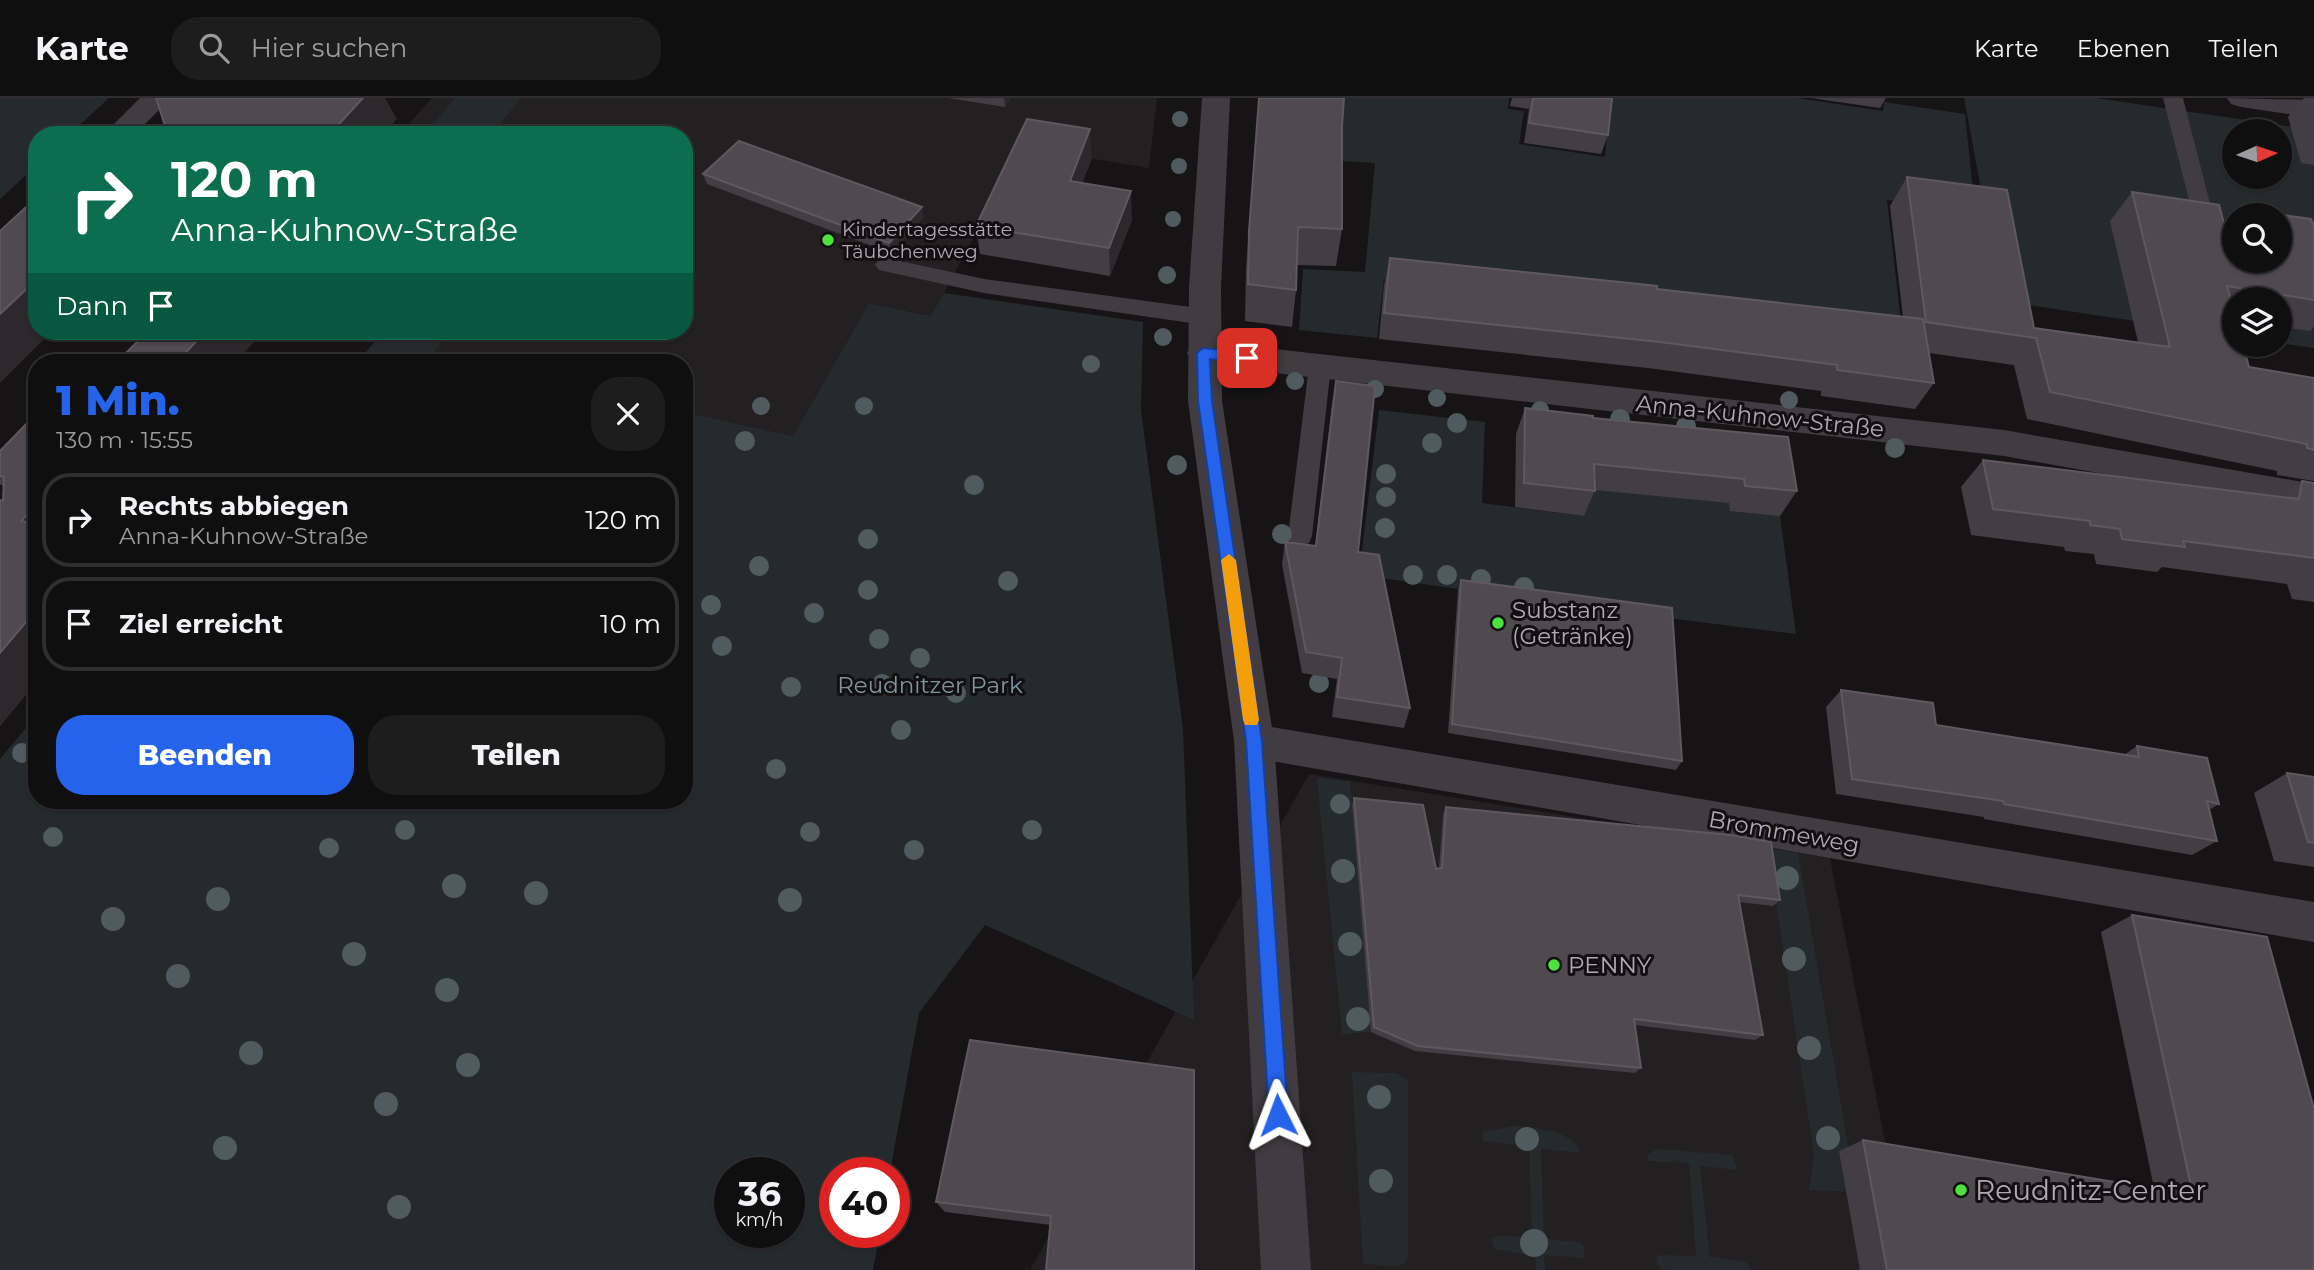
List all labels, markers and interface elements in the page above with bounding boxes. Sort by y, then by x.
search box [171,17,661,80]
text: Karte [35,28,129,68]
icon: search [195,29,233,67]
text: Hier suchen [251,32,407,64]
text: Karte [1974,34,2039,63]
text: Ebenen [2077,34,2170,63]
text: Teilen [2208,34,2279,63]
north arrow [2222,119,2292,189]
map controls [2222,119,2292,357]
text: 120 m [171,150,318,209]
icon: right [56,154,147,245]
button: search [2222,203,2292,273]
text: Anna-Kuhnow-Straße [171,210,518,249]
place label: Kindertagesstätte Täubchenweg [842,218,1012,263]
marker: Kindertagesstätte Täubchenweg [820,232,836,248]
icon: arrive [142,287,180,325]
button: layers [2222,287,2292,357]
text: Dann [56,290,128,322]
pin [1217,328,1277,388]
icon: arrive [1228,339,1266,377]
text: 1 Min. [56,374,180,426]
button: close [591,377,665,451]
street label: Anna-Kuhnow-Straße [1635,389,1885,443]
text: 130 m · 15:55 [56,426,193,454]
text: Rechts abbiegen [119,490,349,522]
icon: right [60,501,98,539]
text: 120 m [585,504,661,536]
text: Anna-Kuhnow-Straße [119,522,368,550]
place label: Substanz (Getränke) [1512,596,1633,650]
icon: arrive [60,605,98,643]
text: Ziel erreicht [119,608,283,640]
text: 10 m [600,608,661,640]
marker: Substanz (Getränke) [1490,615,1506,631]
park label: Reudnitzer Park [837,671,1023,699]
button: Beenden [56,715,354,795]
button: Teilen [368,715,665,795]
street label: Brommeweg [1706,805,1862,859]
place label: PENNY [1568,951,1652,979]
marker: PENNY [1546,957,1562,973]
position arrow [1241,1078,1315,1152]
speed limit sign: 40 [819,1157,910,1248]
text: 36 [738,1172,781,1215]
place label: Reudnitz-Center [1975,1173,2206,1207]
marker: Reudnitz-Center [1953,1182,1969,1198]
text: km/h [735,1209,784,1231]

